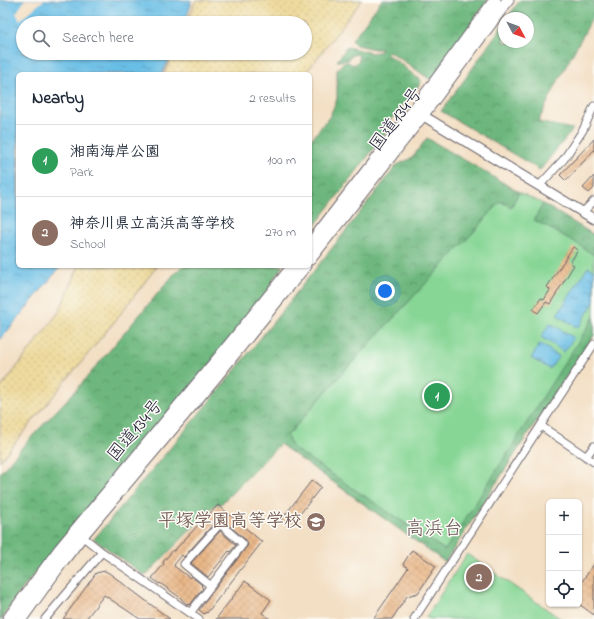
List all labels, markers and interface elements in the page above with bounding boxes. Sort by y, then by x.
north arrow [498,12,534,48]
search box [16,16,312,60]
icon: search [30,27,52,49]
text: Search here [62,27,134,49]
street label: 国道134号 [364,82,430,158]
text: Nearby [32,86,84,111]
text: 2 results [249,89,296,108]
text: 湘南海岸公園 [70,141,160,163]
text: 1 [43,151,47,170]
text: 100 m [267,151,296,170]
text: Park [70,163,94,182]
text: 神奈川県立高浜高等学校 [70,213,235,235]
text: 2 [42,223,48,242]
text: 270 m [265,223,296,242]
text: School [70,235,106,254]
your location [375,281,395,301]
pin: 1 [424,381,450,411]
street label: 国道134号 [102,394,170,468]
map controls [546,499,582,607]
button: + [546,499,582,535]
place label: 平塚学園高等学校 [158,509,302,535]
school or university icon: 平塚学園高等学校 [305,511,327,533]
district label: 高浜台 [405,516,463,543]
button: − [546,535,582,571]
pin: 2 [466,562,492,592]
button: locate [546,571,582,607]

